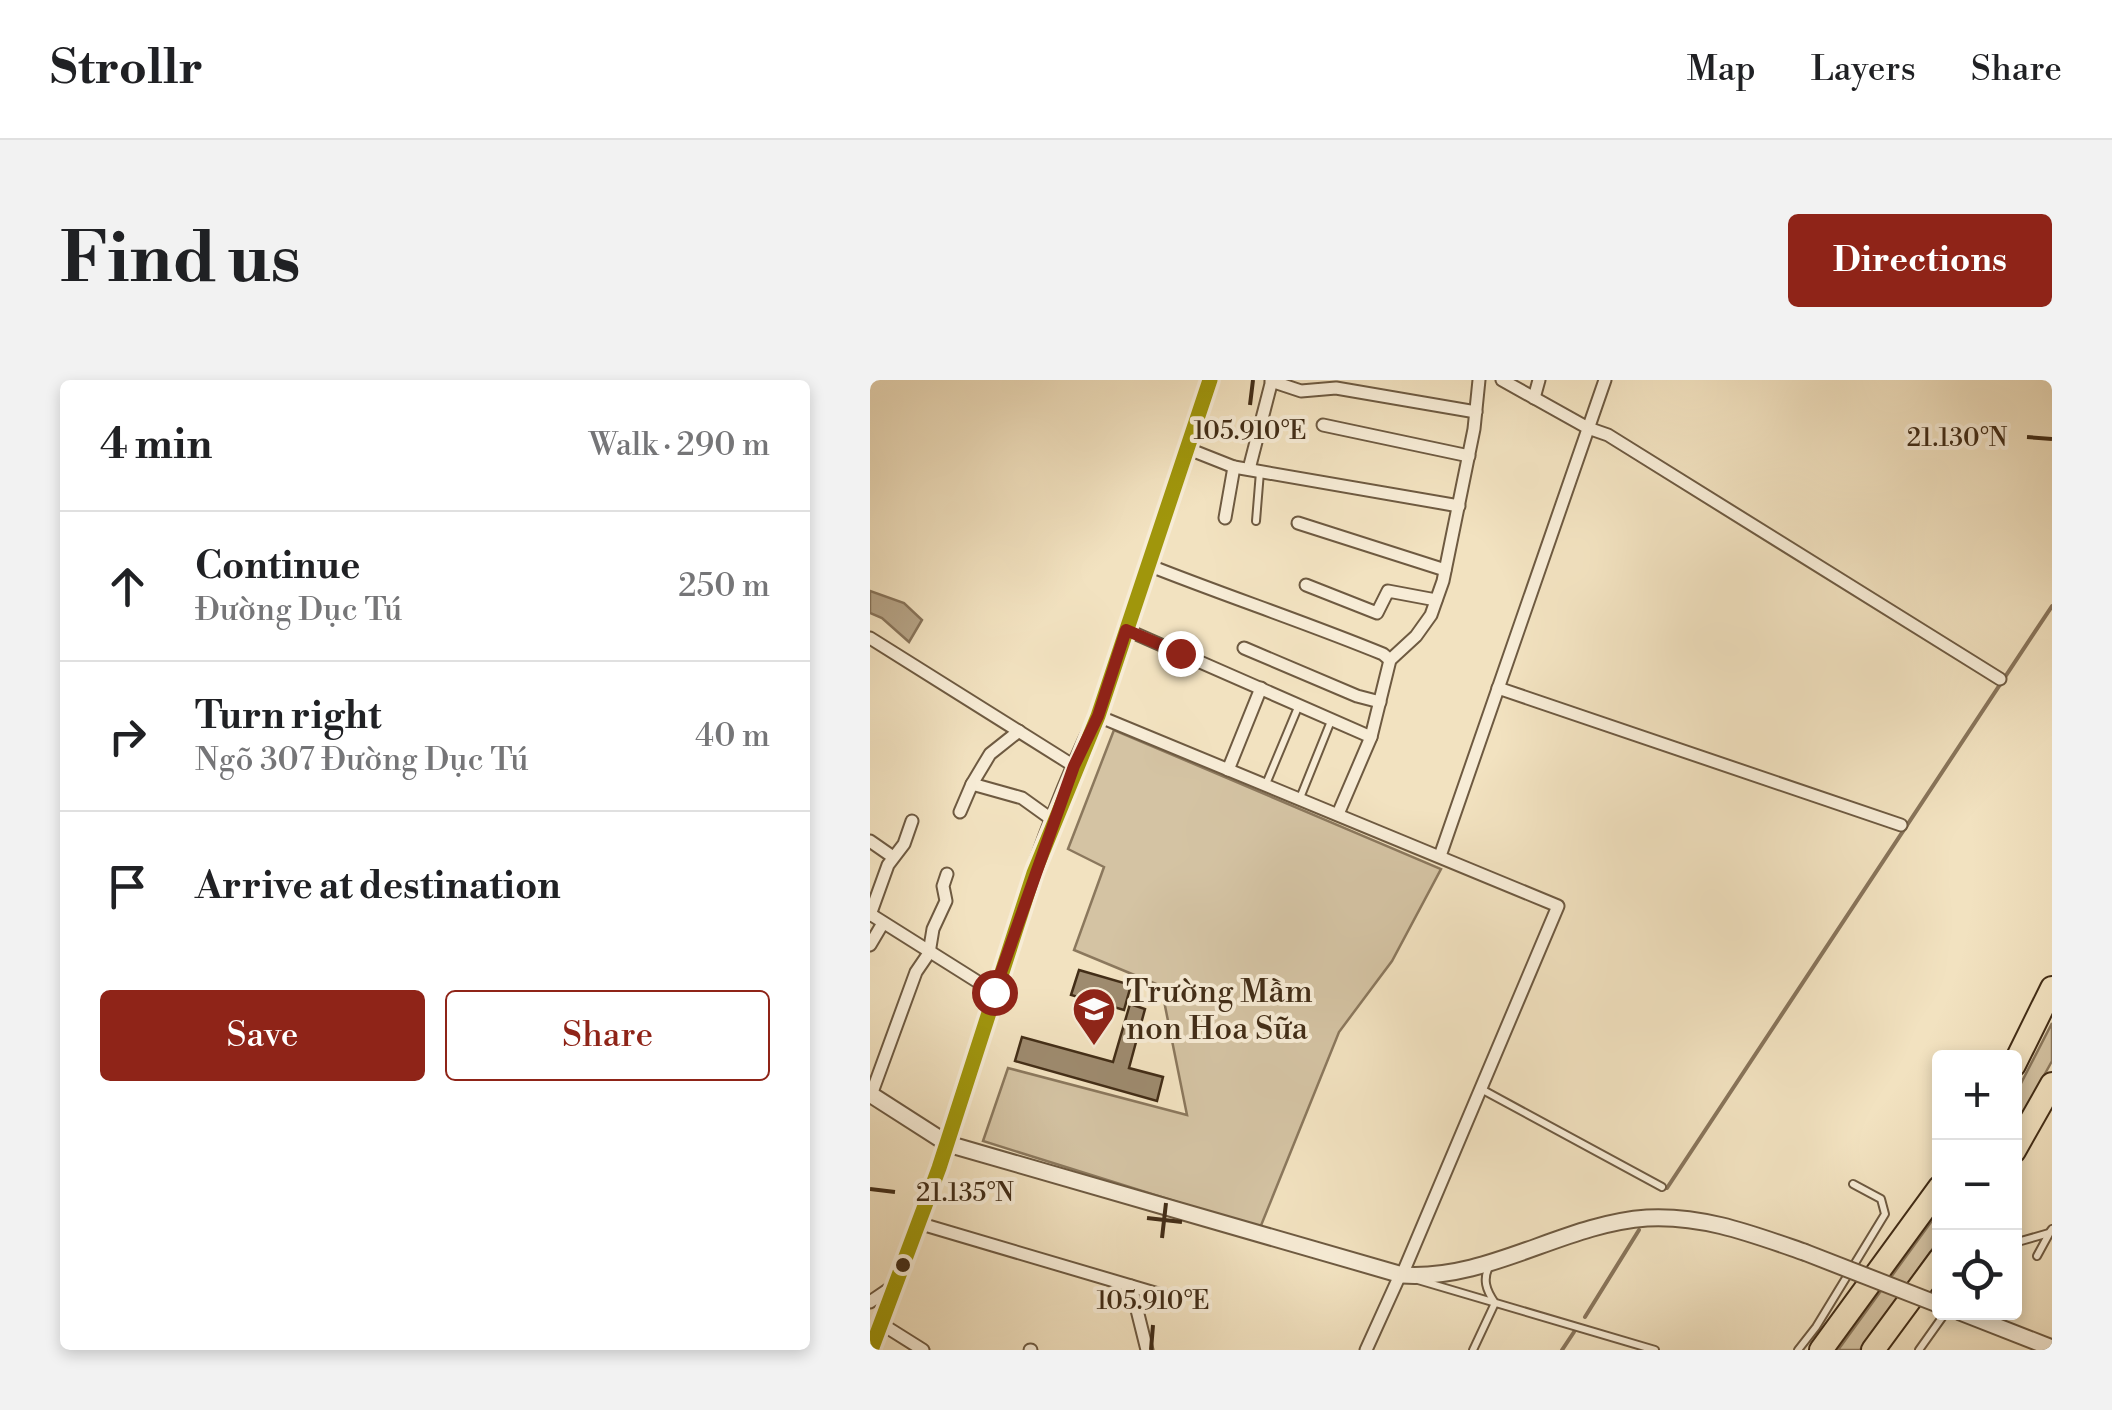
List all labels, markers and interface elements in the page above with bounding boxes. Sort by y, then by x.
text: Strollr [50,39,203,99]
text: Map [1687,48,1756,91]
text: Layers [1811,48,1916,91]
text: Share [1971,48,2062,91]
button: Directions [1788,214,2052,307]
text: Find us [60,216,301,304]
text: 105.910°E [1193,416,1307,447]
text: 4 min [100,419,212,472]
text: 21.130°N [1907,423,2008,454]
text: Walk · 290 m [589,425,770,465]
text: Continue [195,543,360,590]
icon: ahead [100,559,155,614]
text: 250 m [678,566,770,606]
text: Đường Dục Tú [195,590,402,630]
route end [1158,631,1204,677]
text: Turn right [195,693,381,740]
icon: right [100,709,155,764]
text: 40 m [695,716,770,756]
text: Ngõ 307 Đường Dục Tú [195,740,528,780]
icon: arrive [100,859,155,914]
text: Arrive at destination [195,863,561,910]
route start [972,970,1018,1016]
place label: Trường Mầm non Hoa Sữa [1126,972,1313,1049]
school or university icon: Trường Mầm non Hoa Sữa [1071,986,1117,1047]
button: Save [100,990,425,1081]
button: Share [445,990,770,1081]
map controls [1932,1050,2022,1320]
button: + [1932,1050,2022,1140]
button: − [1932,1140,2022,1230]
text: 21.135°N [916,1178,1014,1209]
button: locate [1932,1230,2022,1320]
unlabelled marker [893,1255,913,1275]
text: 105.910°E [1096,1286,1210,1317]

